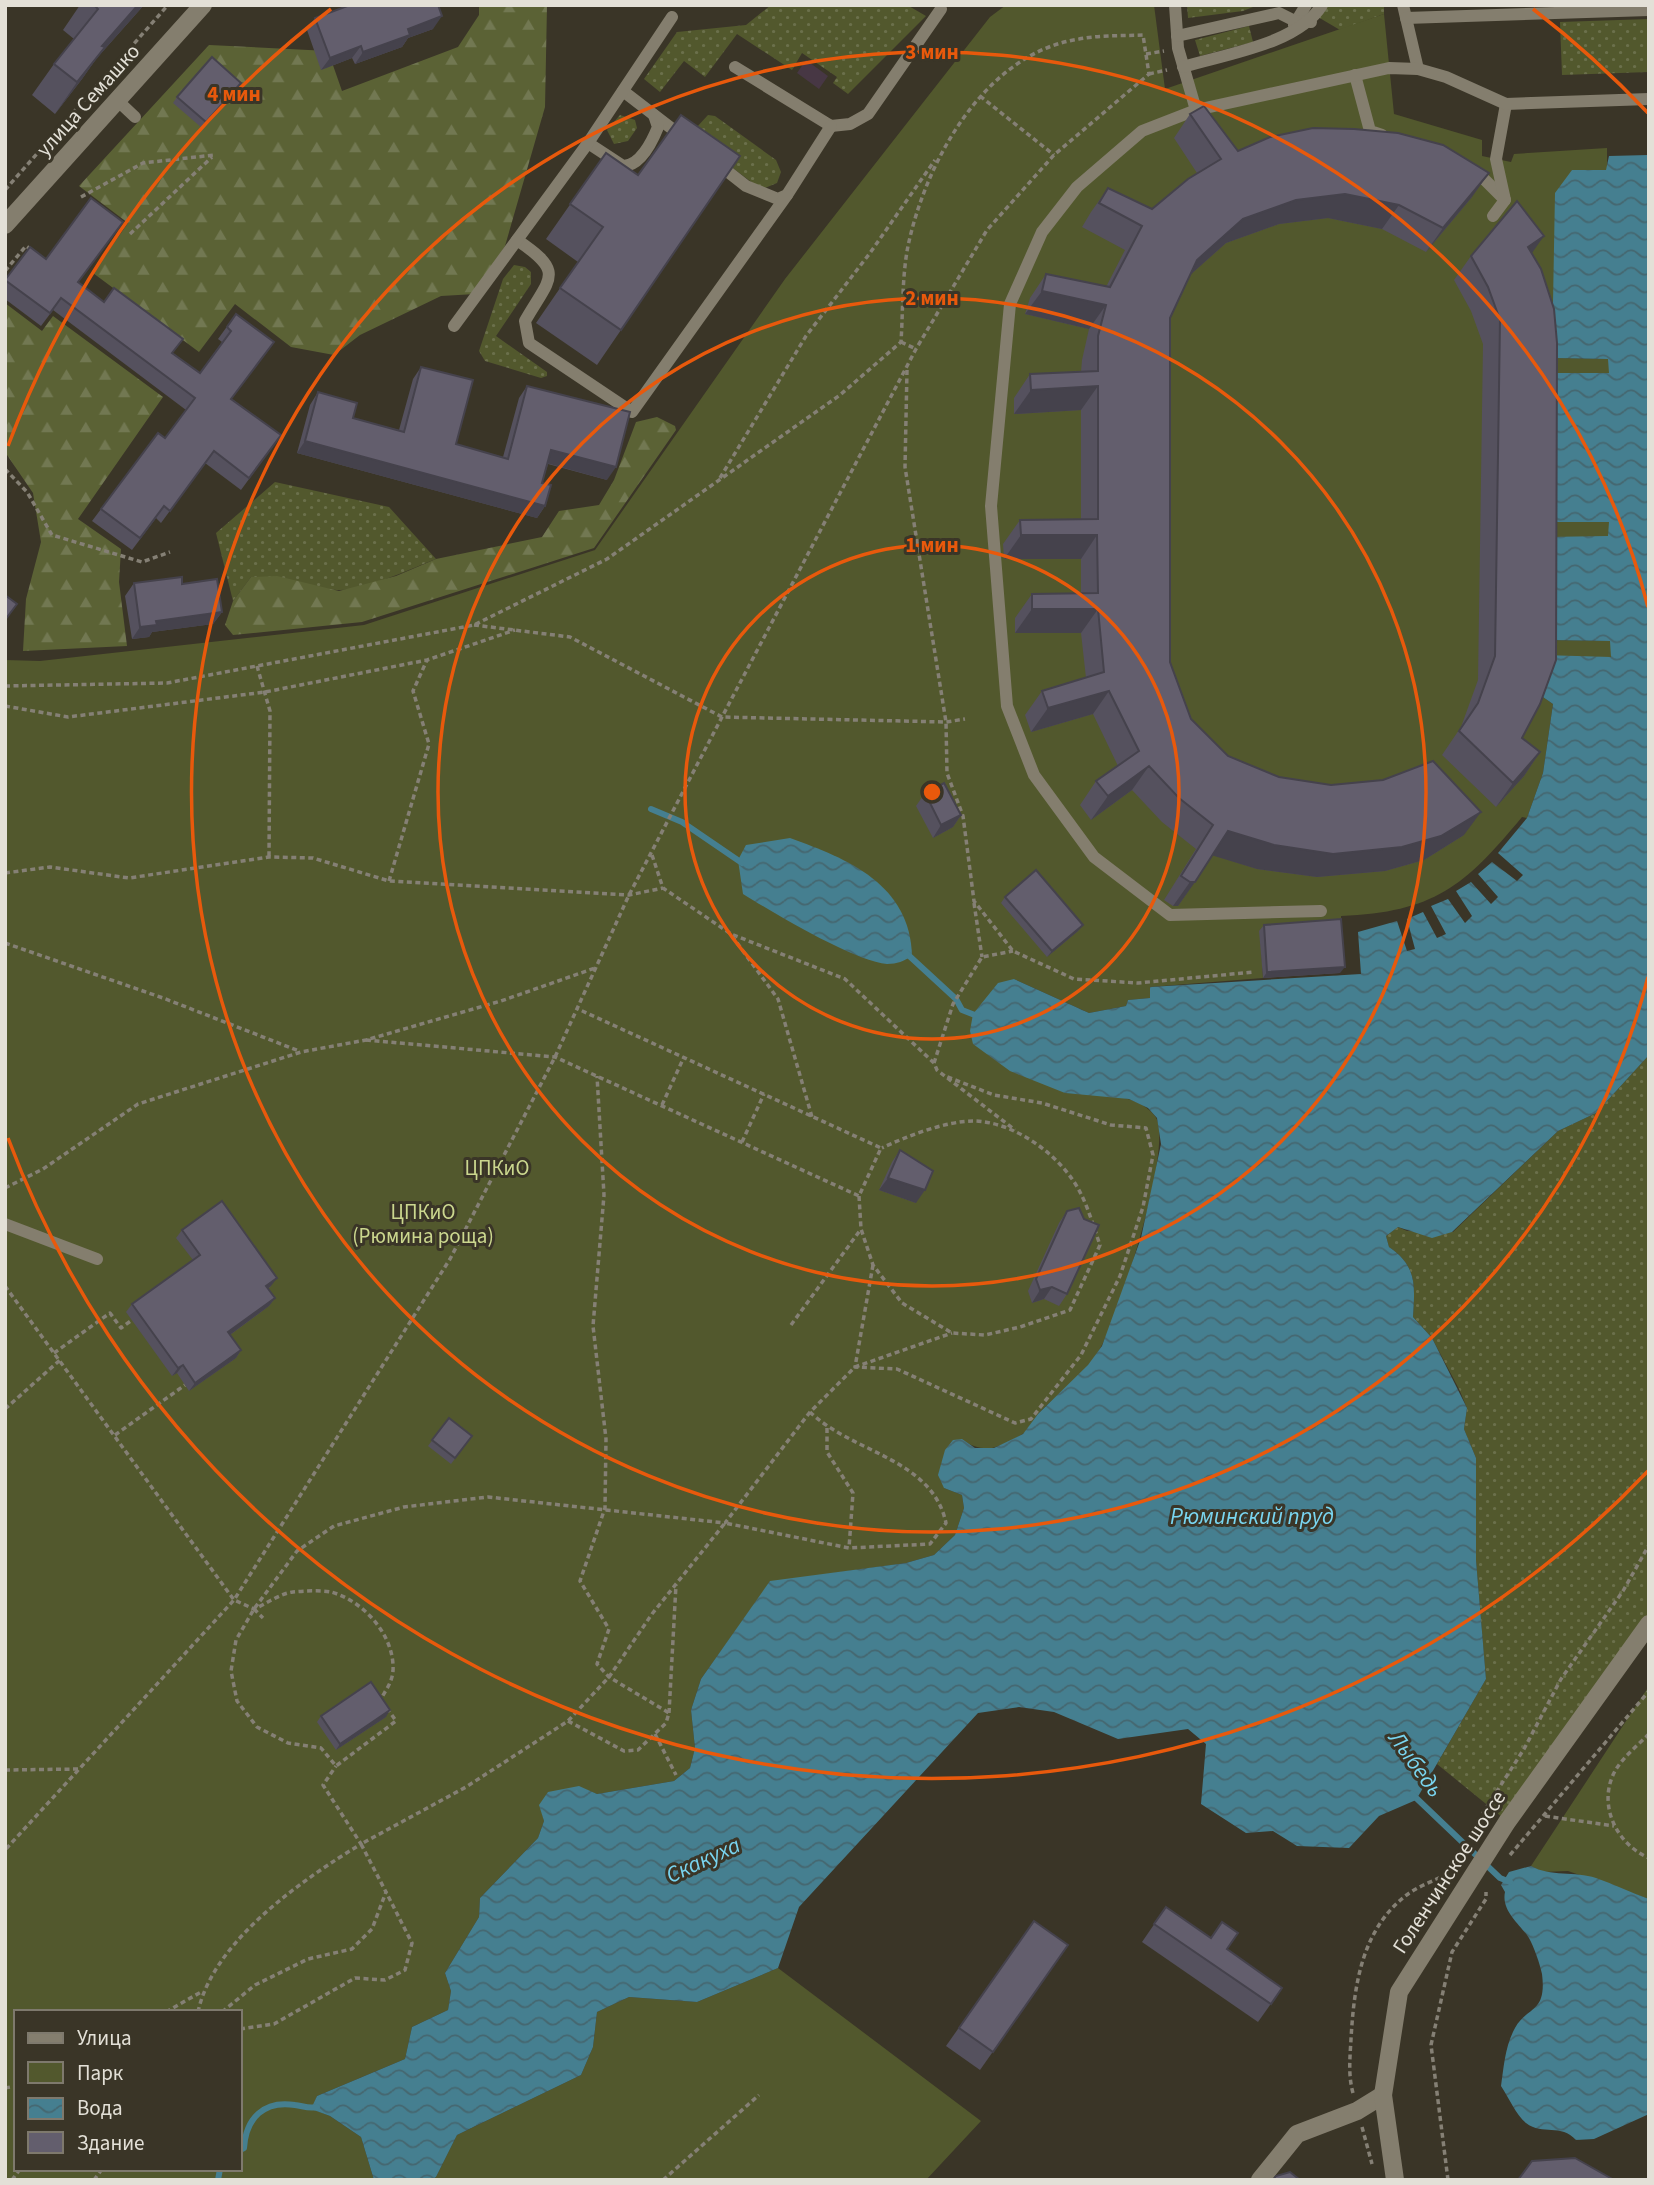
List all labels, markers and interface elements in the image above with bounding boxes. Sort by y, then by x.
street label: улица Семашко [29,37,147,163]
text: 3 мин [905,37,959,67]
text: 4 мин [207,79,261,109]
text: 2 мин [905,283,959,313]
text: 1 мин [905,530,959,560]
centre of rings [920,780,944,804]
park label: ЦПКиО [465,1153,529,1183]
park label: ЦПКиО (Рюмина роща) [352,1197,494,1251]
water label: Рюминский пруд [1170,1500,1334,1533]
water label: Лыбедь [1379,1722,1451,1804]
street label: Голенчинское шоссе [1385,1785,1513,1959]
water label: Скакуха [660,1828,746,1892]
legend [14,2010,242,2171]
text: Улица [77,2023,132,2053]
text: Парк [77,2058,124,2088]
text: Вода [77,2093,123,2123]
text: Здание [77,2128,145,2158]

